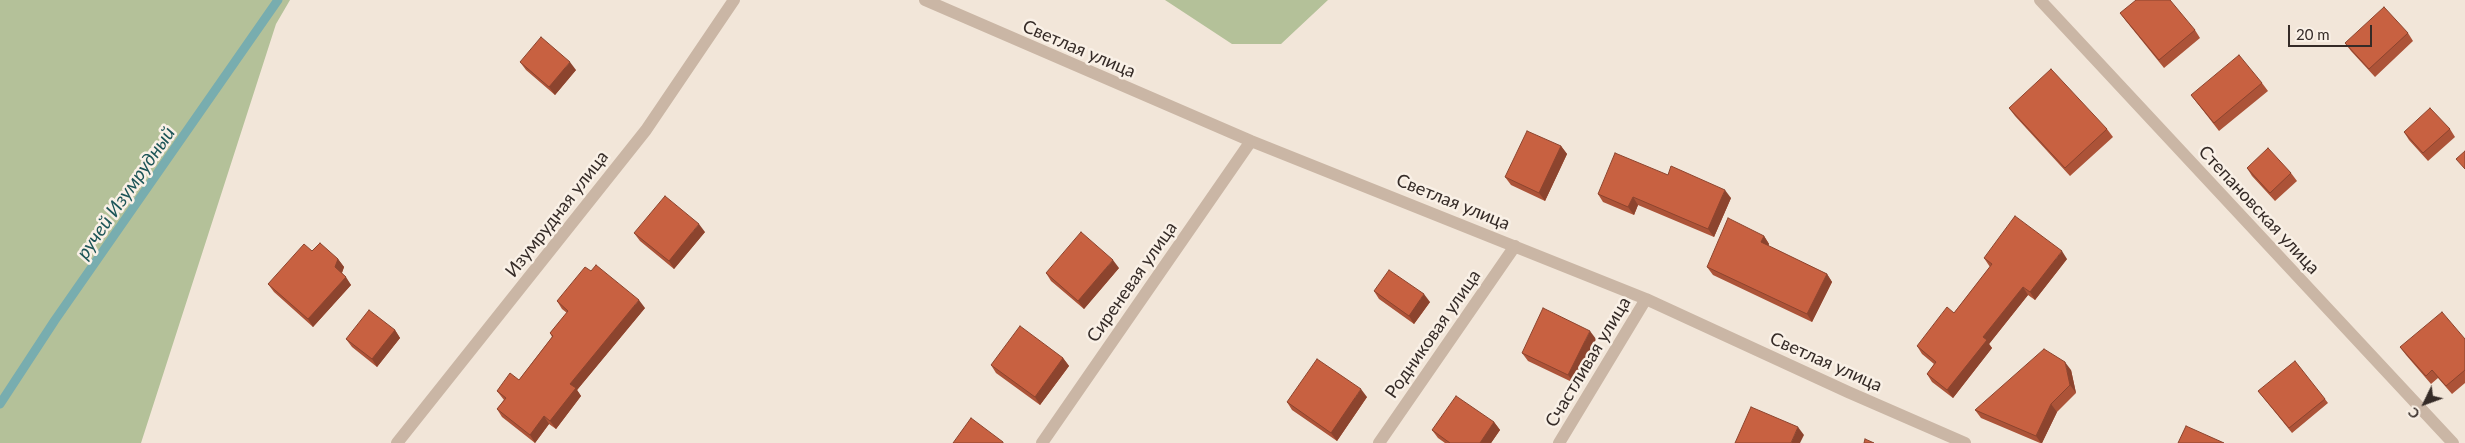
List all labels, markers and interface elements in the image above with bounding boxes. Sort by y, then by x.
street label: Светлая улица [1019,15,1139,83]
scale bar [2290,15,2374,47]
text: 20 m [2296,25,2330,43]
water label: ручей Изумрудный [72,123,180,263]
street label: Степановская улица [2194,141,2324,279]
street label: Изумрудная улица [501,146,613,282]
street label: Светлая улица [1393,169,1513,235]
street label: Сиреневая улица [1082,218,1182,346]
street label: Родниковая улица [1381,266,1485,402]
street label: Счастливая улица [1541,293,1635,431]
street label: Светлая улица [1767,328,1885,396]
north arrow [2400,378,2450,428]
text: С [2404,404,2423,423]

